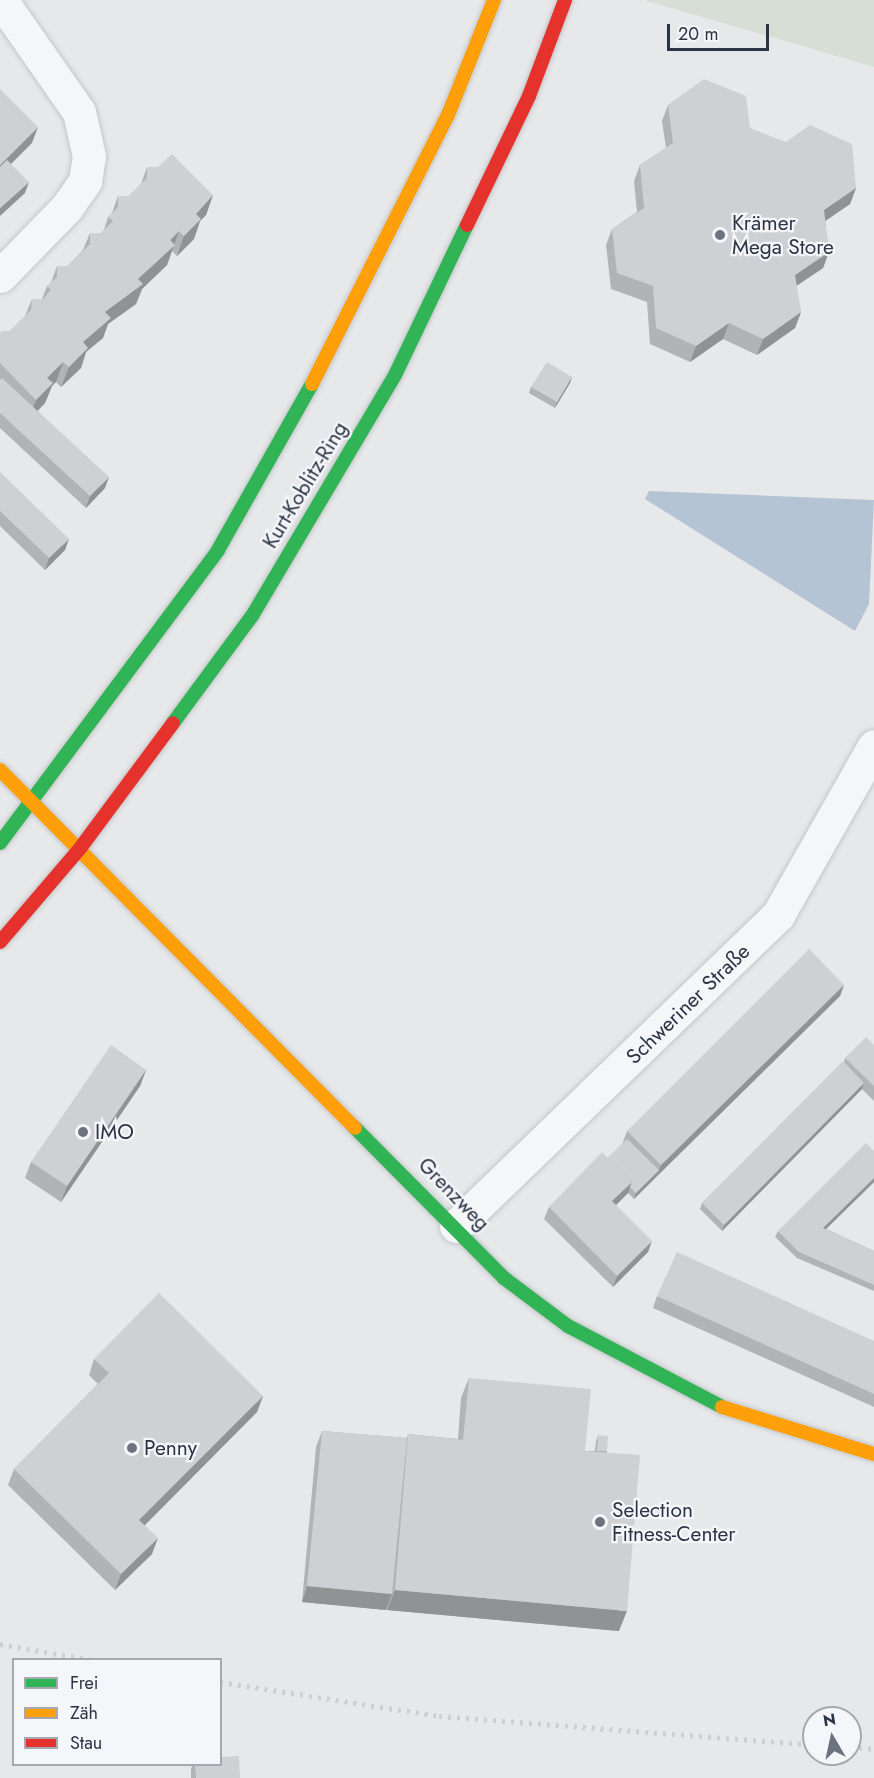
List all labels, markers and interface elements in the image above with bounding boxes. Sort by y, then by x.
scale bar [670,12,772,50]
text: 20 m [678,21,718,47]
place label: Krämer Mega Store [732,210,834,260]
marker: Krämer Mega Store [713,228,727,242]
street label: Kurt-Koblitz-Ring [257,417,353,553]
street label: Schweriner Straße [621,939,755,1069]
place label: IMO [95,1119,134,1145]
marker: IMO [76,1125,90,1139]
street label: Grenzweg [413,1152,495,1236]
place label: Penny [144,1435,197,1461]
marker: Penny [125,1441,139,1455]
place label: Selection Fitness-Center [612,1497,735,1547]
marker: Selection Fitness-Center [593,1515,607,1529]
legend [12,1658,222,1766]
text: Frei [70,1670,99,1696]
text: Zäh [70,1700,98,1726]
north arrow [802,1706,862,1766]
text: N [821,1707,837,1732]
text: Stau [70,1730,102,1756]

